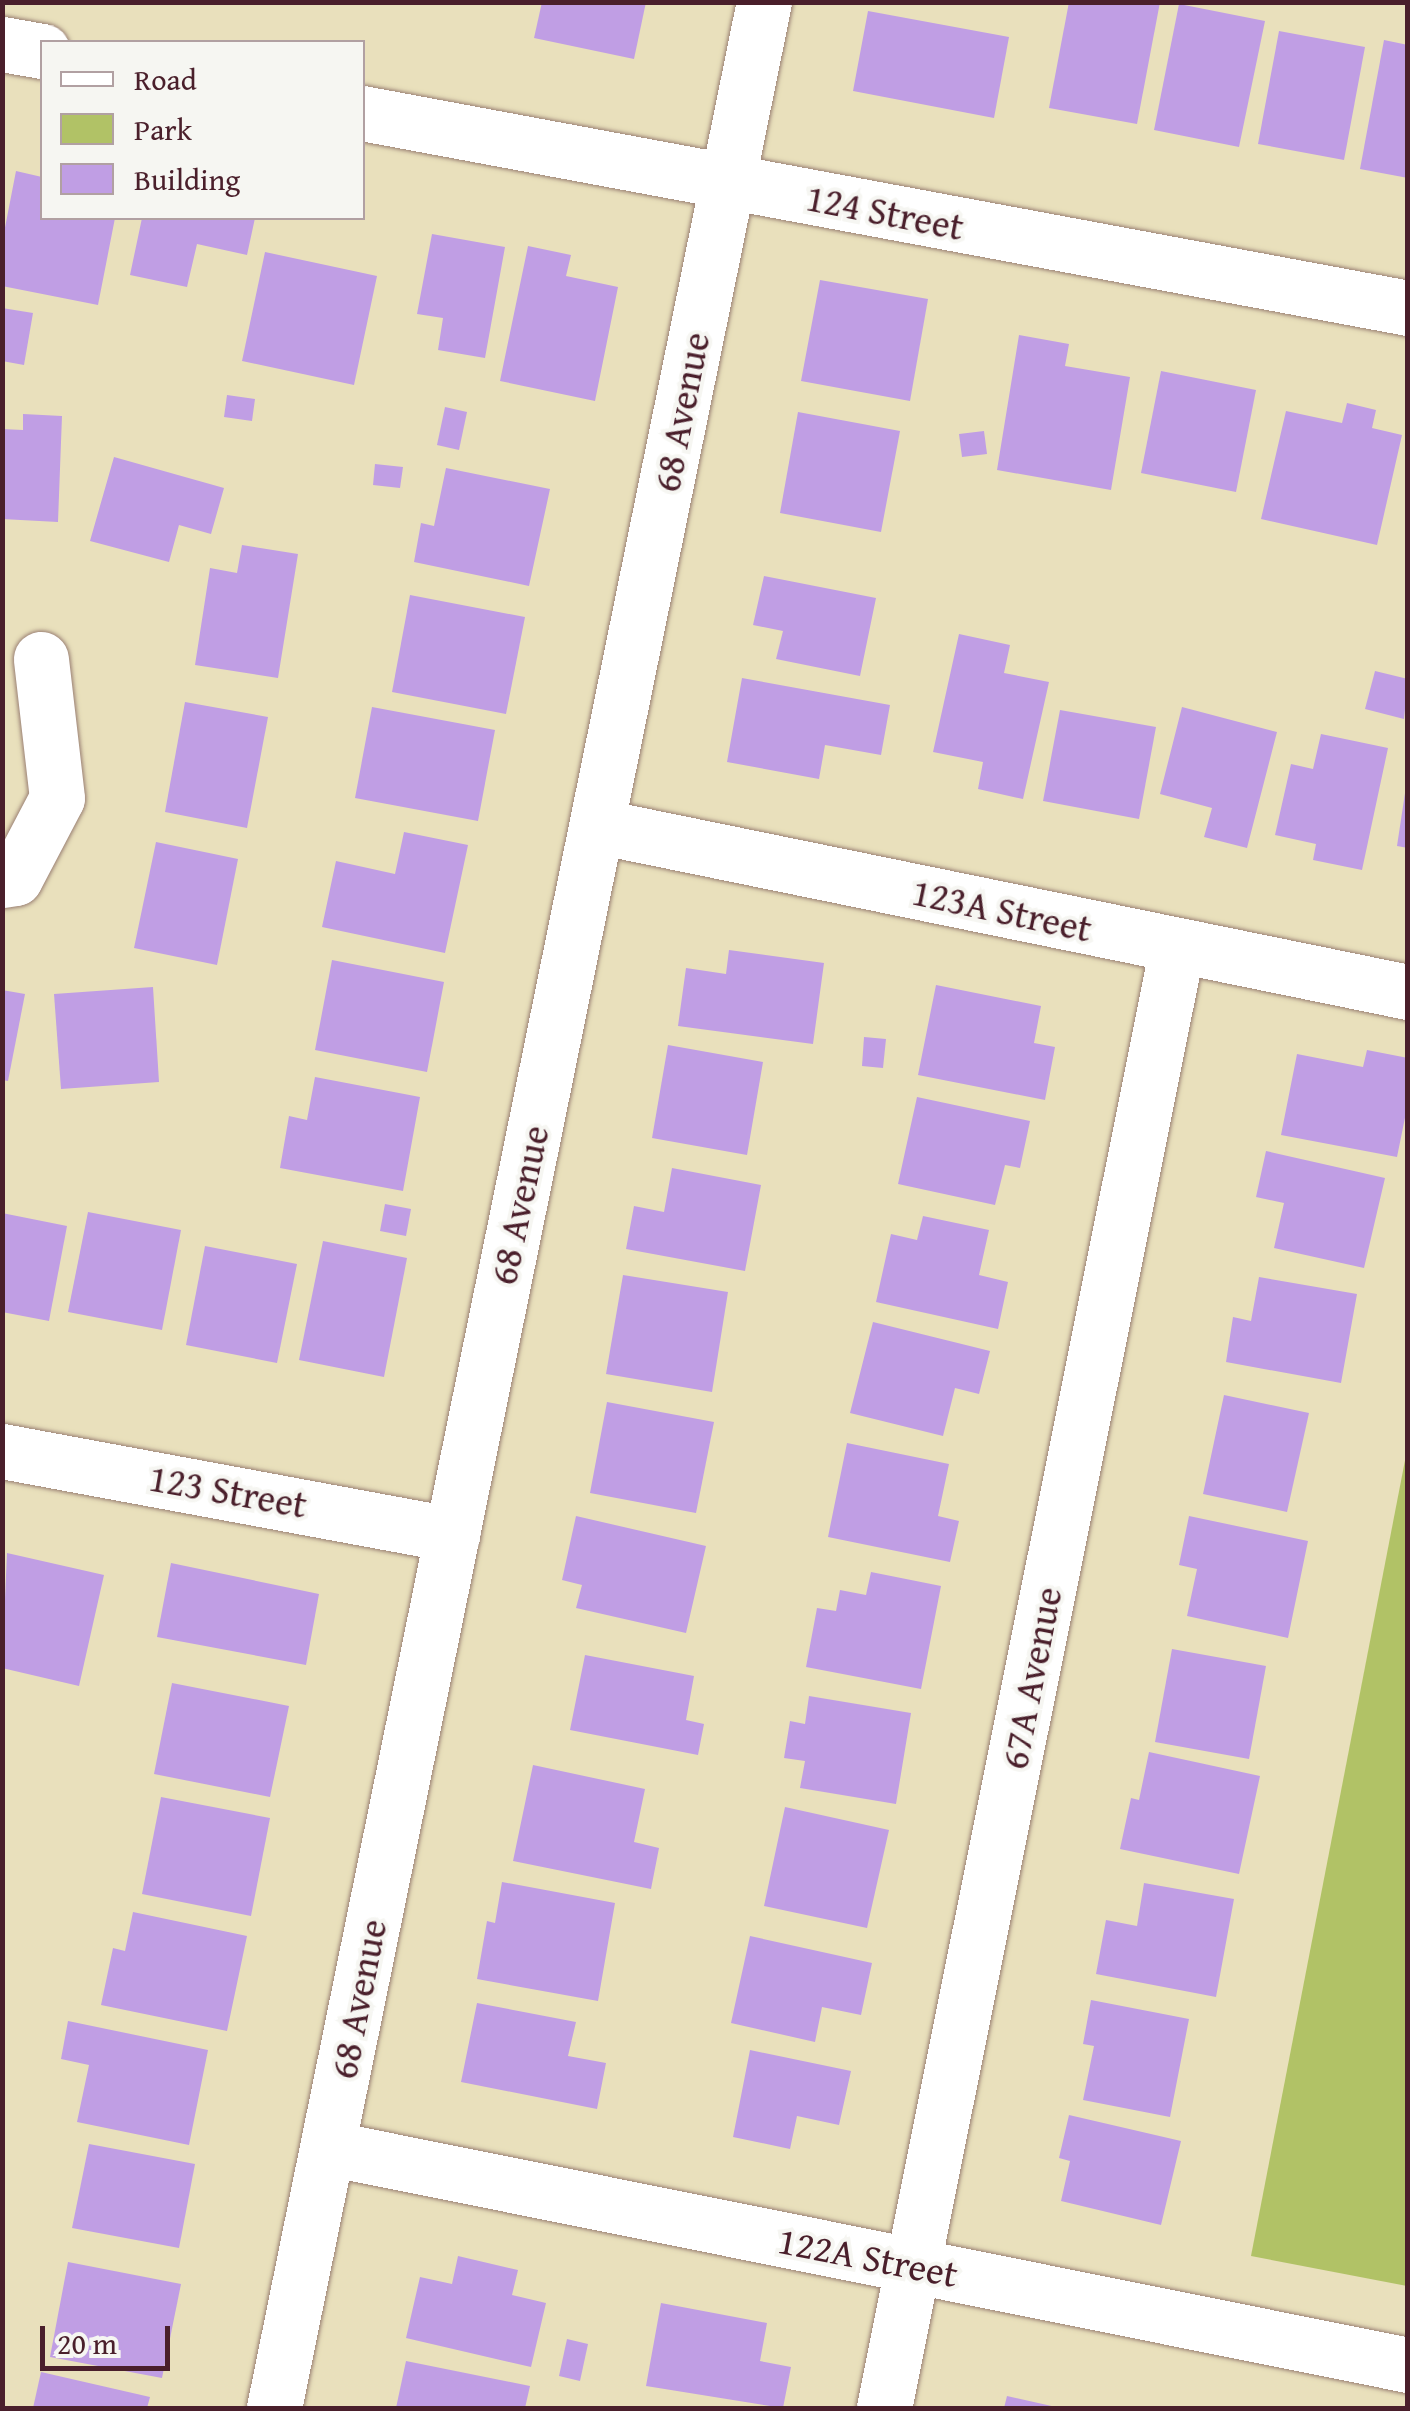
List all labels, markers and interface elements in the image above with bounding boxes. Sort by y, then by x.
legend [40,40,365,220]
text: Road [134,57,197,101]
text: Park [134,107,192,151]
text: Building [134,157,240,201]
street label: 124 Street [802,174,968,250]
street label: 68 Avenue [643,328,719,496]
street label: 123A Street [908,869,1096,951]
street label: 68 Avenue [480,1121,558,1289]
street label: 123 Street [146,1455,310,1527]
street label: 67A Avenue [991,1583,1071,1773]
street label: 68 Avenue [320,1915,396,2083]
street label: 122A Street [774,2217,962,2297]
scale bar [45,2306,175,2368]
text: 20 m [57,2321,117,2365]

